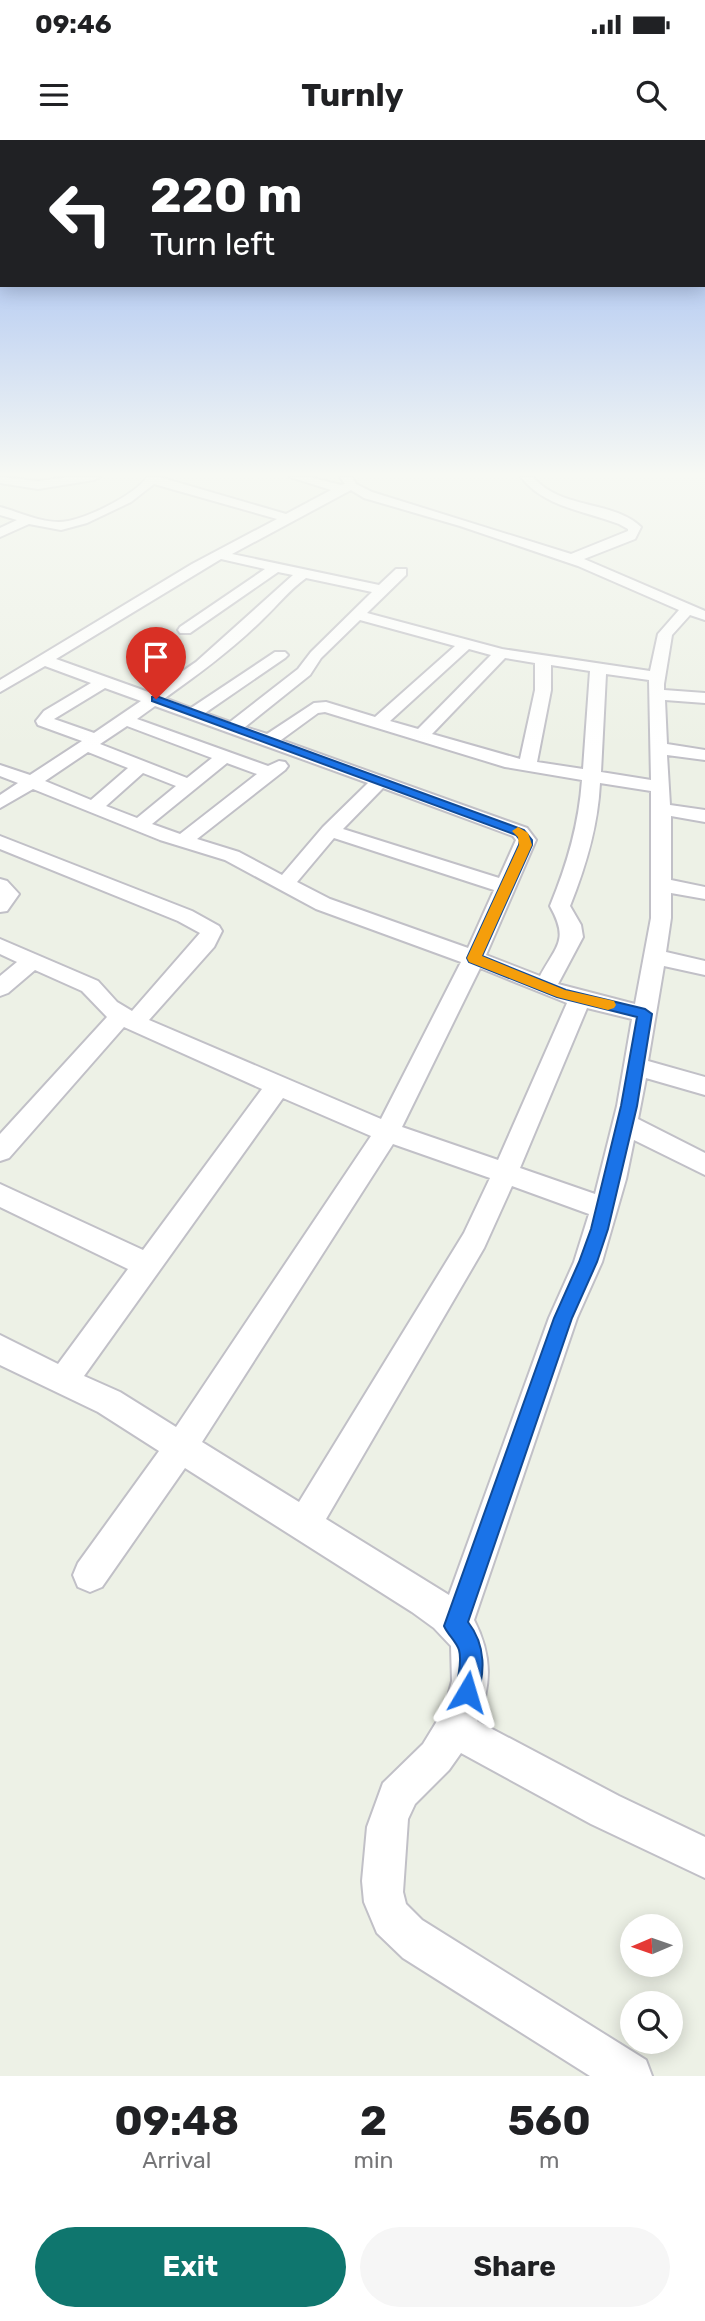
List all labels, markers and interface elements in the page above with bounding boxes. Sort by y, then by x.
text: 09:46 [35,9,112,40]
icon: menu [35,76,73,114]
text: Turnly [301,76,404,114]
icon: search [632,76,670,114]
text: 220 m [150,166,302,224]
icon: left [35,168,126,259]
text: Turn left [150,225,275,263]
pin [126,627,186,699]
icon: arrive [137,638,175,676]
position arrow [430,1655,504,1729]
north arrow [620,1914,682,1978]
map controls [620,1914,683,2054]
button: search [620,1991,683,2054]
text: 09:48 [114,2096,239,2146]
text: 2 [360,2096,387,2146]
text: 560 [508,2096,591,2146]
text: Arrival [142,2146,211,2174]
text: min [353,2146,393,2174]
text: m [539,2146,559,2174]
button: Exit [35,2227,346,2307]
button: Share [360,2227,670,2307]

